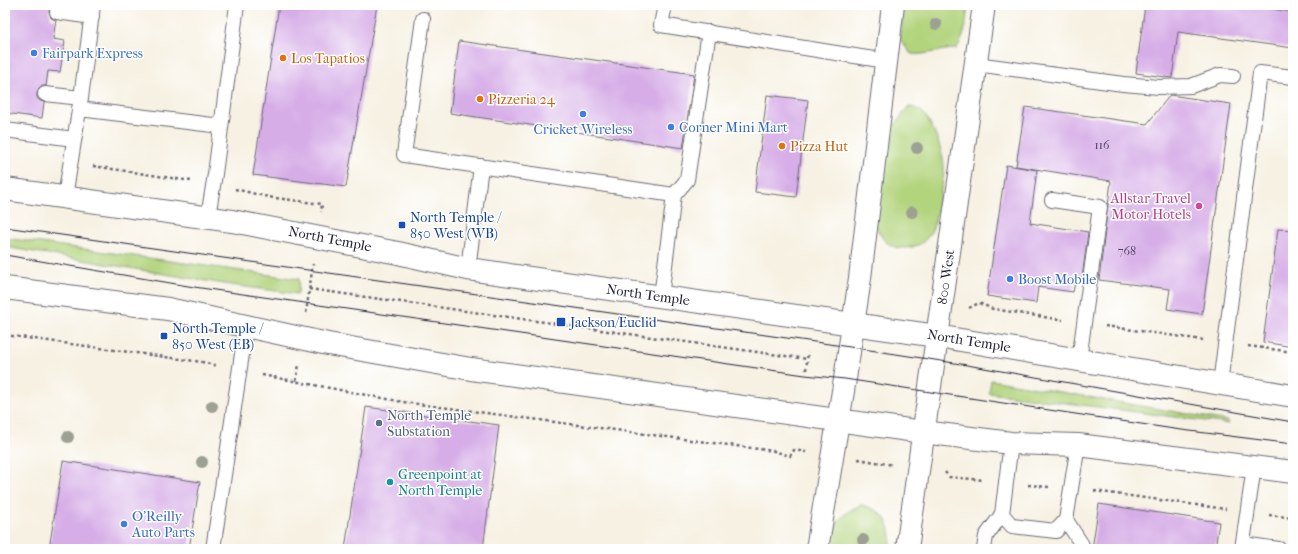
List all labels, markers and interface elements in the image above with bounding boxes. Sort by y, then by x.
place label: Fairpark Express [42,45,143,62]
marker: Fairpark Express [29,48,39,58]
place label: Los Tapatios [291,50,365,67]
marker: Los Tapatios [278,53,288,63]
place label: Pizzeria 24 [488,91,556,108]
marker: Pizzeria 24 [475,94,485,104]
marker: Cricket Wireless [578,109,588,119]
place label: Corner Mini Mart [679,119,788,136]
place label: Cricket Wireless [534,121,632,138]
marker: Corner Mini Mart [666,122,676,132]
place label: Pizza Hut [790,138,848,155]
house number: 116 [1094,138,1110,152]
marker: Pizza Hut [777,141,787,151]
place label: Allstar Travel Motor Hotels [1109,190,1191,223]
marker: Allstar Travel Motor Hotels [1194,201,1204,211]
place label: North Temple / 850 West (WB) [410,209,502,242]
marker: North Temple / 850 West (WB) [397,220,407,230]
street label: North Temple [287,223,373,255]
house number: 768 [1118,244,1136,258]
street label: 800 West [934,248,958,306]
place label: Boost Mobile [1018,271,1096,288]
marker: Boost Mobile [1005,274,1015,284]
street label: North Temple [605,281,691,309]
place label: Jackson/Euclid [569,314,657,331]
marker: Jackson/Euclid [555,316,567,328]
place label: North Temple / 850 West (EB) [172,320,264,353]
street label: North Temple [926,326,1012,356]
marker: North Temple / 850 West (EB) [159,331,169,341]
place label: North Temple Substation [387,407,471,440]
marker: North Temple Substation [374,418,384,428]
place label: Greenpoint at North Temple [398,466,482,499]
marker: Greenpoint at North Temple [385,477,395,487]
place label: O'Reilly Auto Parts [131,508,195,541]
marker: O'Reilly Auto Parts [119,519,129,529]

